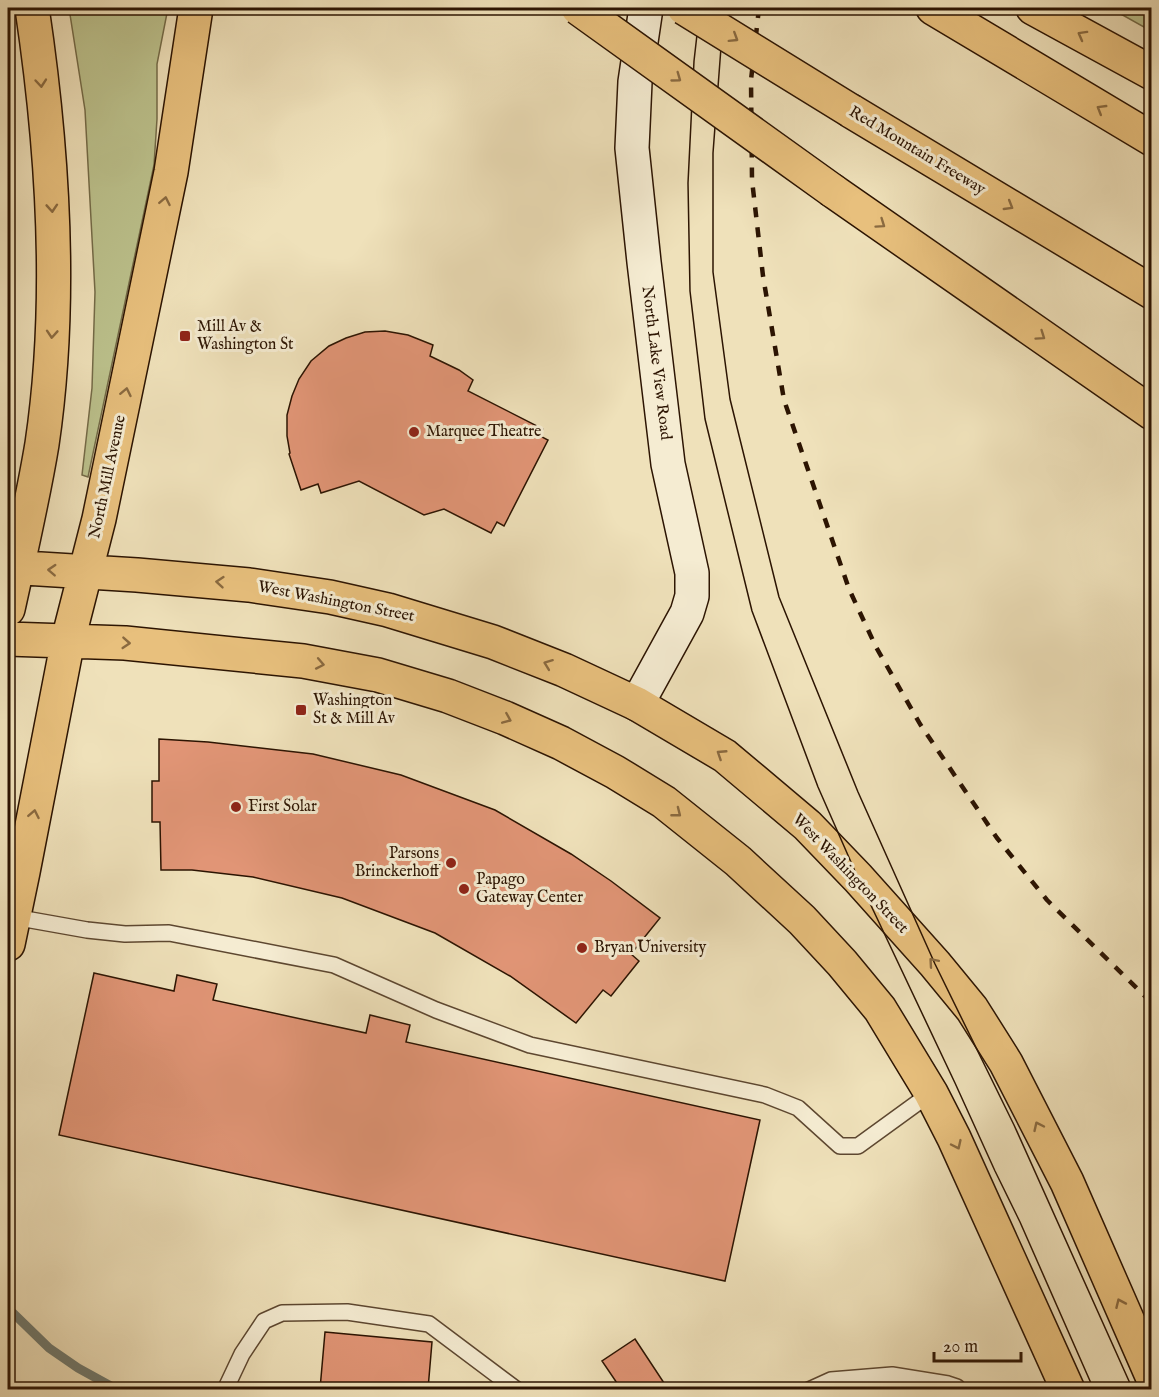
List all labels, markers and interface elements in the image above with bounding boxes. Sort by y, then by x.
one-way arrow [728,31,738,43]
one-way arrow [1078,31,1088,42]
one-way arrow [670,71,681,82]
one-way arrow [34,78,47,87]
street label: Red Mountain Freeway [845,102,989,200]
one-way arrow [1097,104,1107,116]
one-way arrow [158,196,171,206]
one-way arrow [1002,199,1013,210]
one-way arrow [45,204,58,213]
one-way arrow [875,217,886,228]
street label: North Lake View Road [637,285,675,442]
place label: Mill Av & Washington St [197,317,294,355]
marker: Mill Av & Washington St [178,329,192,343]
one-way arrow [1034,329,1045,340]
one-way arrow [46,330,59,339]
one-way arrow [119,387,132,397]
street label: North Mill Avenue [85,413,131,541]
place label: Marquee Theatre [426,422,541,442]
marker: Marquee Theatre [407,425,421,439]
one-way arrow [47,563,56,576]
one-way arrow [215,576,224,589]
street label: West Washington Street [256,577,416,627]
one-way arrow [122,636,131,649]
one-way arrow [315,657,325,670]
one-way arrow [544,658,554,671]
place label: Washington St & Mill Av [313,691,396,729]
marker: Washington St & Mill Av [294,703,308,717]
one-way arrow [500,712,511,724]
one-way arrow [716,750,727,761]
place label: First Solar [248,797,317,817]
marker: First Solar [229,800,243,814]
one-way arrow [670,805,681,816]
one-way arrow [27,810,40,820]
street label: West Washington Street [788,810,913,939]
place label: Parsons Brinckerhoff [355,844,441,882]
marker: Parsons Brinckerhoff [444,856,458,870]
place label: Papago Gateway Center [476,870,583,908]
marker: Papago Gateway Center [457,882,471,896]
place label: Bryan University [594,938,707,958]
marker: Bryan University [575,941,589,955]
one-way arrow [930,958,941,969]
one-way arrow [1033,1121,1045,1132]
one-way arrow [950,1139,962,1150]
one-way arrow [1115,1298,1127,1309]
scale bar [934,1325,1021,1363]
text: 20 m [943,1336,978,1359]

